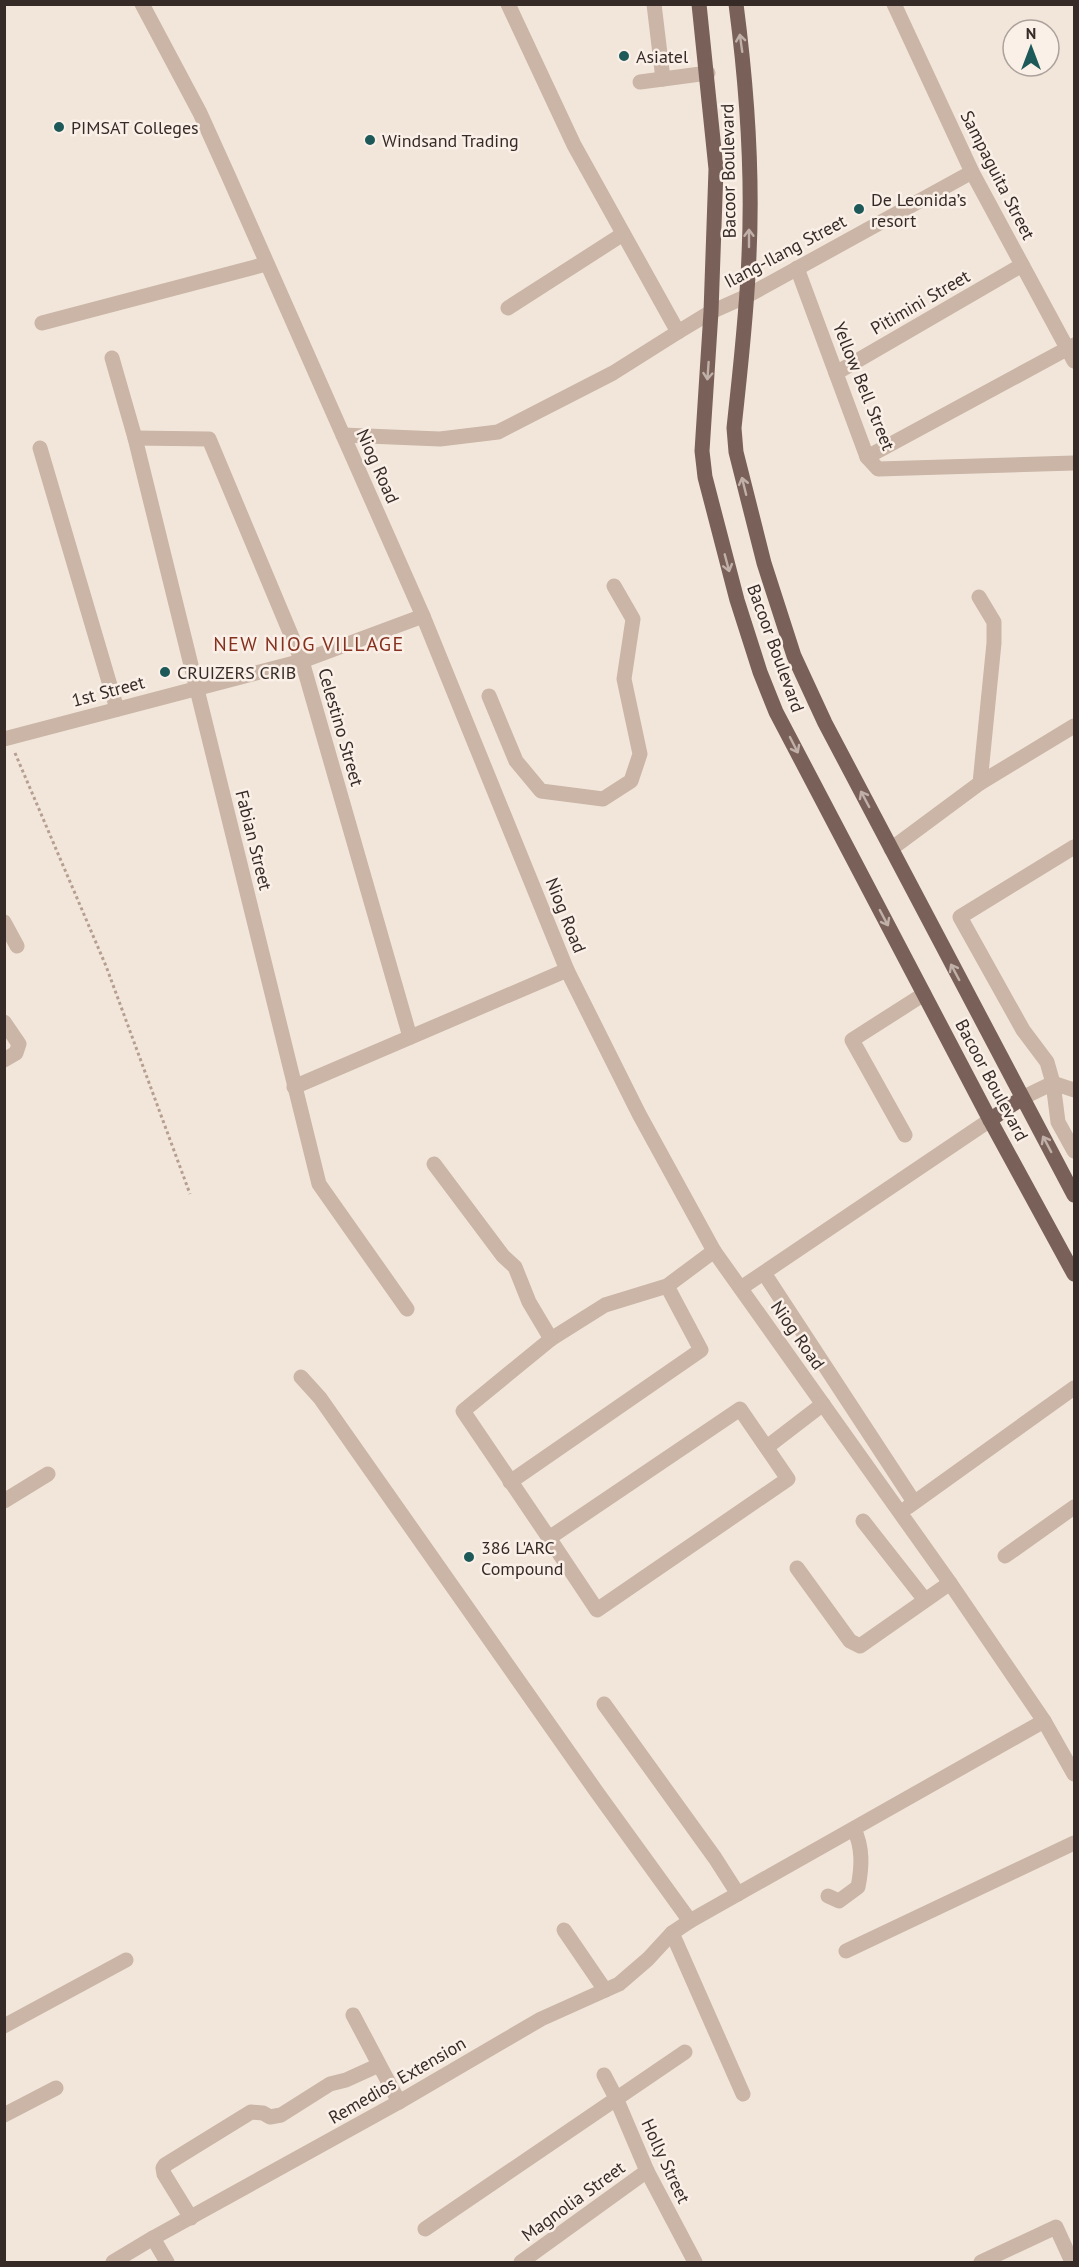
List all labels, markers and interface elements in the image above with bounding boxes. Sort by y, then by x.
north arrow [1001,18,1061,78]
text: N [1026,23,1036,43]
one-way arrow [736,34,747,53]
place label: Asiatel [636,45,689,68]
marker: Asiatel [617,49,631,63]
street label: Bacoor Boulevard [715,103,741,239]
street label: Sampaguita Street [956,107,1040,243]
place label: PIMSAT Colleges [71,116,199,139]
marker: PIMSAT Colleges [52,120,66,134]
place label: Windsand Trading [382,129,519,152]
marker: Windsand Trading [363,133,377,147]
place label: De Leonida’s resort [871,188,967,232]
marker: De Leonida’s resort [852,202,866,216]
street label: Ilang-Ilang Street [720,209,850,293]
one-way arrow [744,228,755,248]
street label: Pitimini Street [866,264,974,340]
street label: Yellow Bell Street [828,319,900,453]
one-way arrow [702,360,713,380]
street label: Niog Road [351,425,405,507]
one-way arrow [737,477,749,496]
one-way arrow [721,553,733,572]
street label: Bacoor Boulevard [742,581,810,715]
district label: NEW NIOG VILLAGE [213,631,405,657]
place label: CRUIZERS CRIB [177,661,296,684]
marker: CRUIZERS CRIB [158,665,172,679]
street label: Celestino Street [313,665,369,789]
street label: 1st Street [69,670,147,712]
one-way arrow [788,736,800,754]
street label: Fabian Street [230,788,278,892]
one-way arrow [859,791,871,808]
street label: Niog Road [541,874,591,956]
one-way arrow [879,909,890,927]
one-way arrow [949,963,961,981]
street label: Bacoor Boulevard [950,1015,1034,1145]
one-way arrow [1041,1136,1053,1153]
street label: Niog Road [766,1296,830,1374]
place label: 386 L'ARC Compound [481,1536,564,1580]
marker: 386 L'ARC Compound [462,1550,476,1564]
street label: Remedios Extension [324,2031,470,2129]
street label: Holly Street [636,2115,696,2207]
street label: Magnolia Street [517,2156,629,2246]

